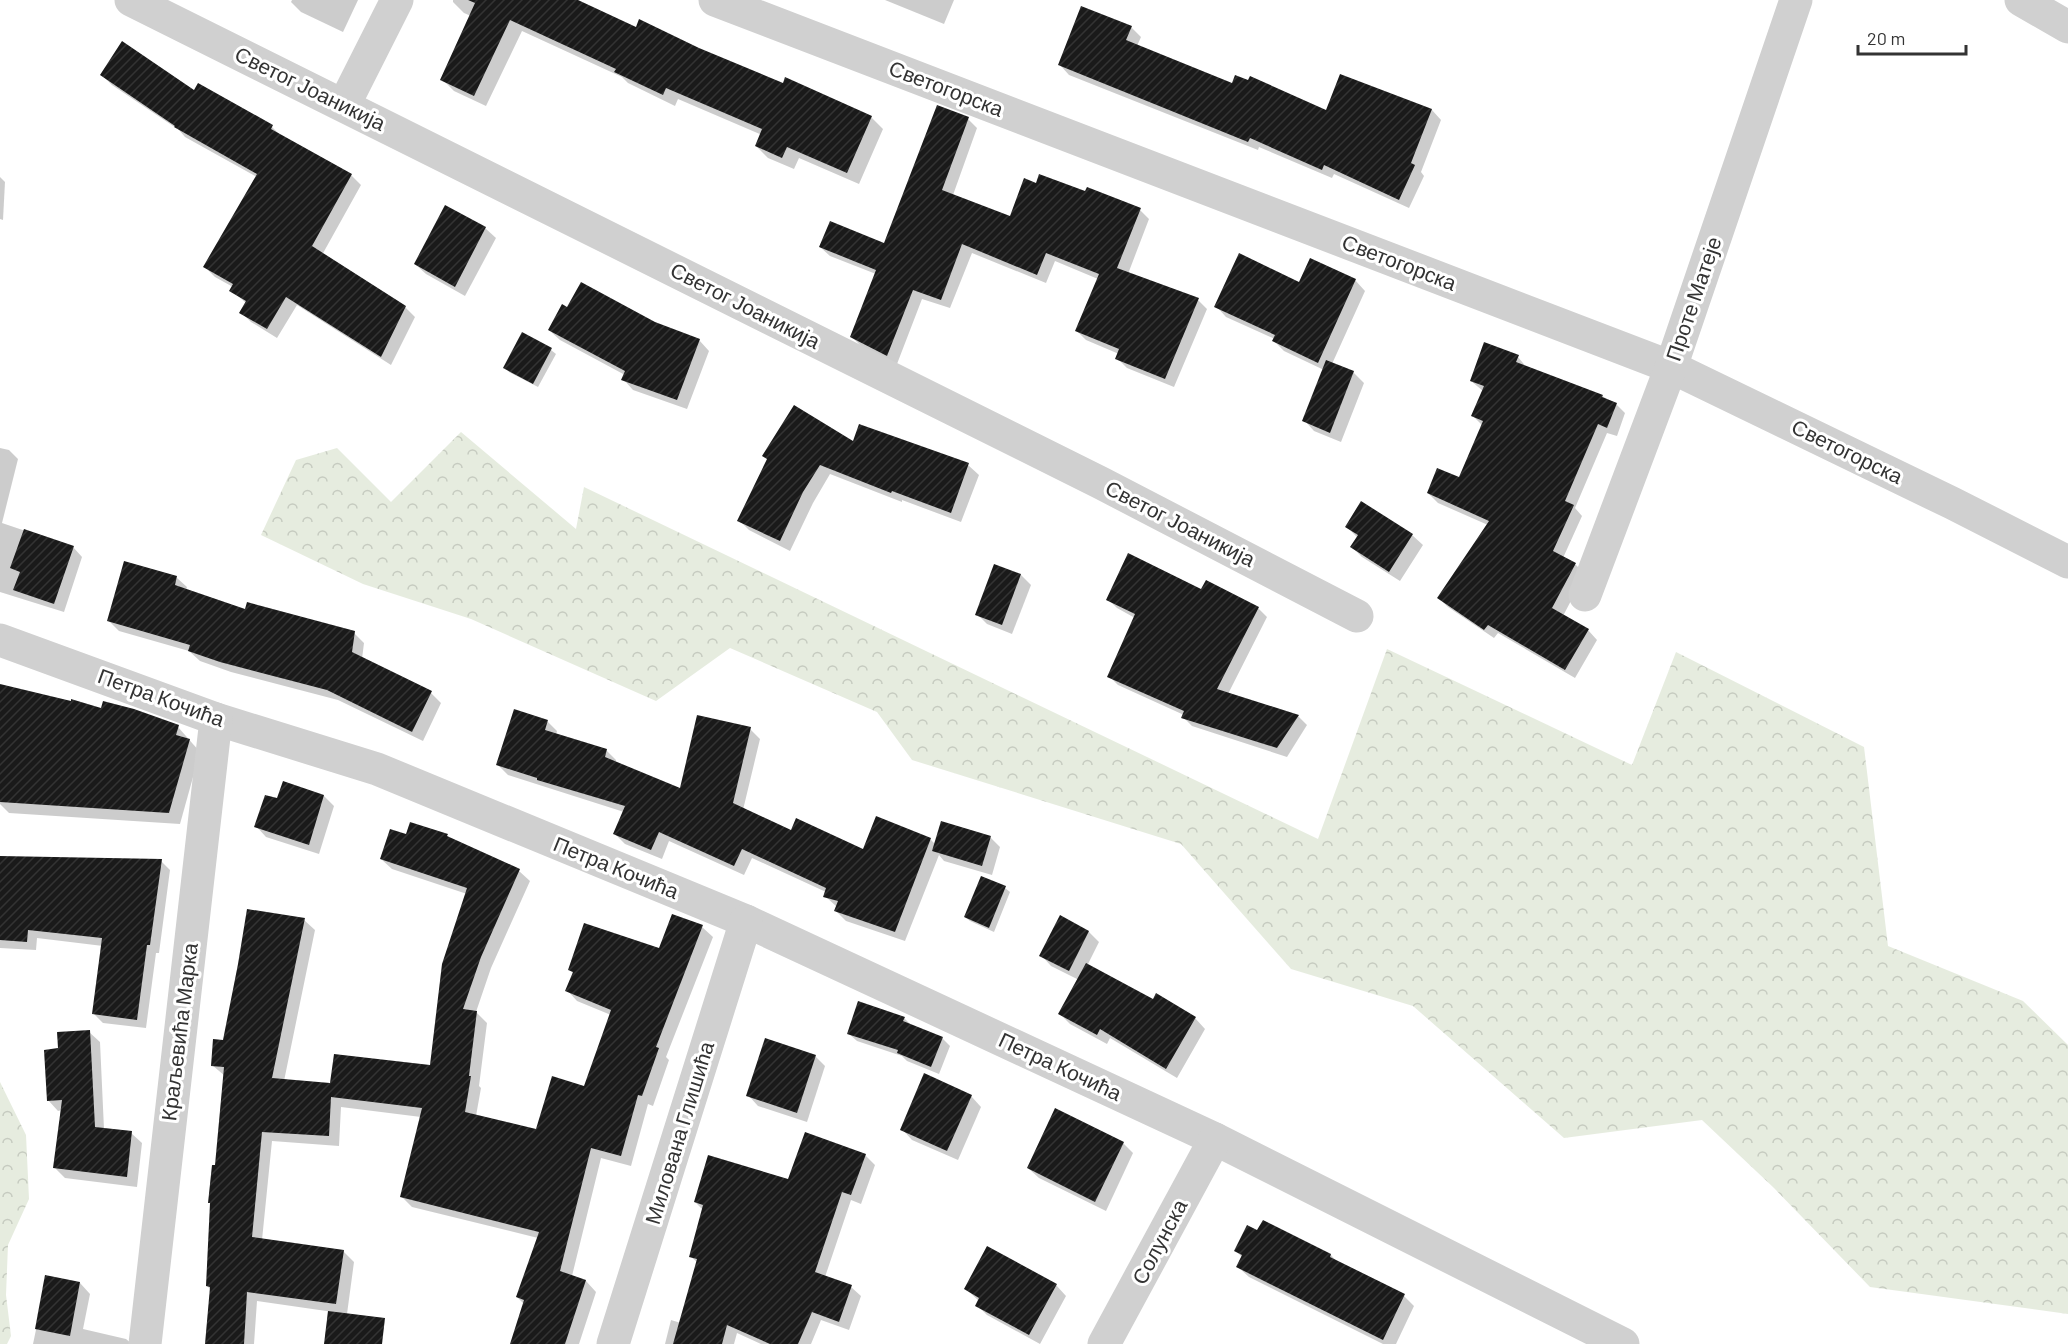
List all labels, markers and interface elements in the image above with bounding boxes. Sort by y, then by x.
scale bar [1858,18,1966,56]
text: 20 m [1867,27,1905,49]
street label: Светог Јоаникија [231,40,390,135]
street label: Светогорска [886,54,1008,121]
street label: Светогорска [1339,228,1461,295]
street label: Проте Матеје [1660,233,1725,364]
street label: Светог Јоаникија [667,256,825,353]
street label: Светогорска [1788,413,1908,488]
street label: Светог Јоаникија [1102,474,1260,571]
street label: Петра Кочића [95,662,228,731]
street label: Петра Кочића [550,830,683,903]
street label: Краљевића Марка [155,941,202,1122]
street label: Петра Кочића [995,1026,1126,1105]
street label: Милована Глишића [639,1038,718,1227]
street label: Солунска [1126,1194,1192,1288]

